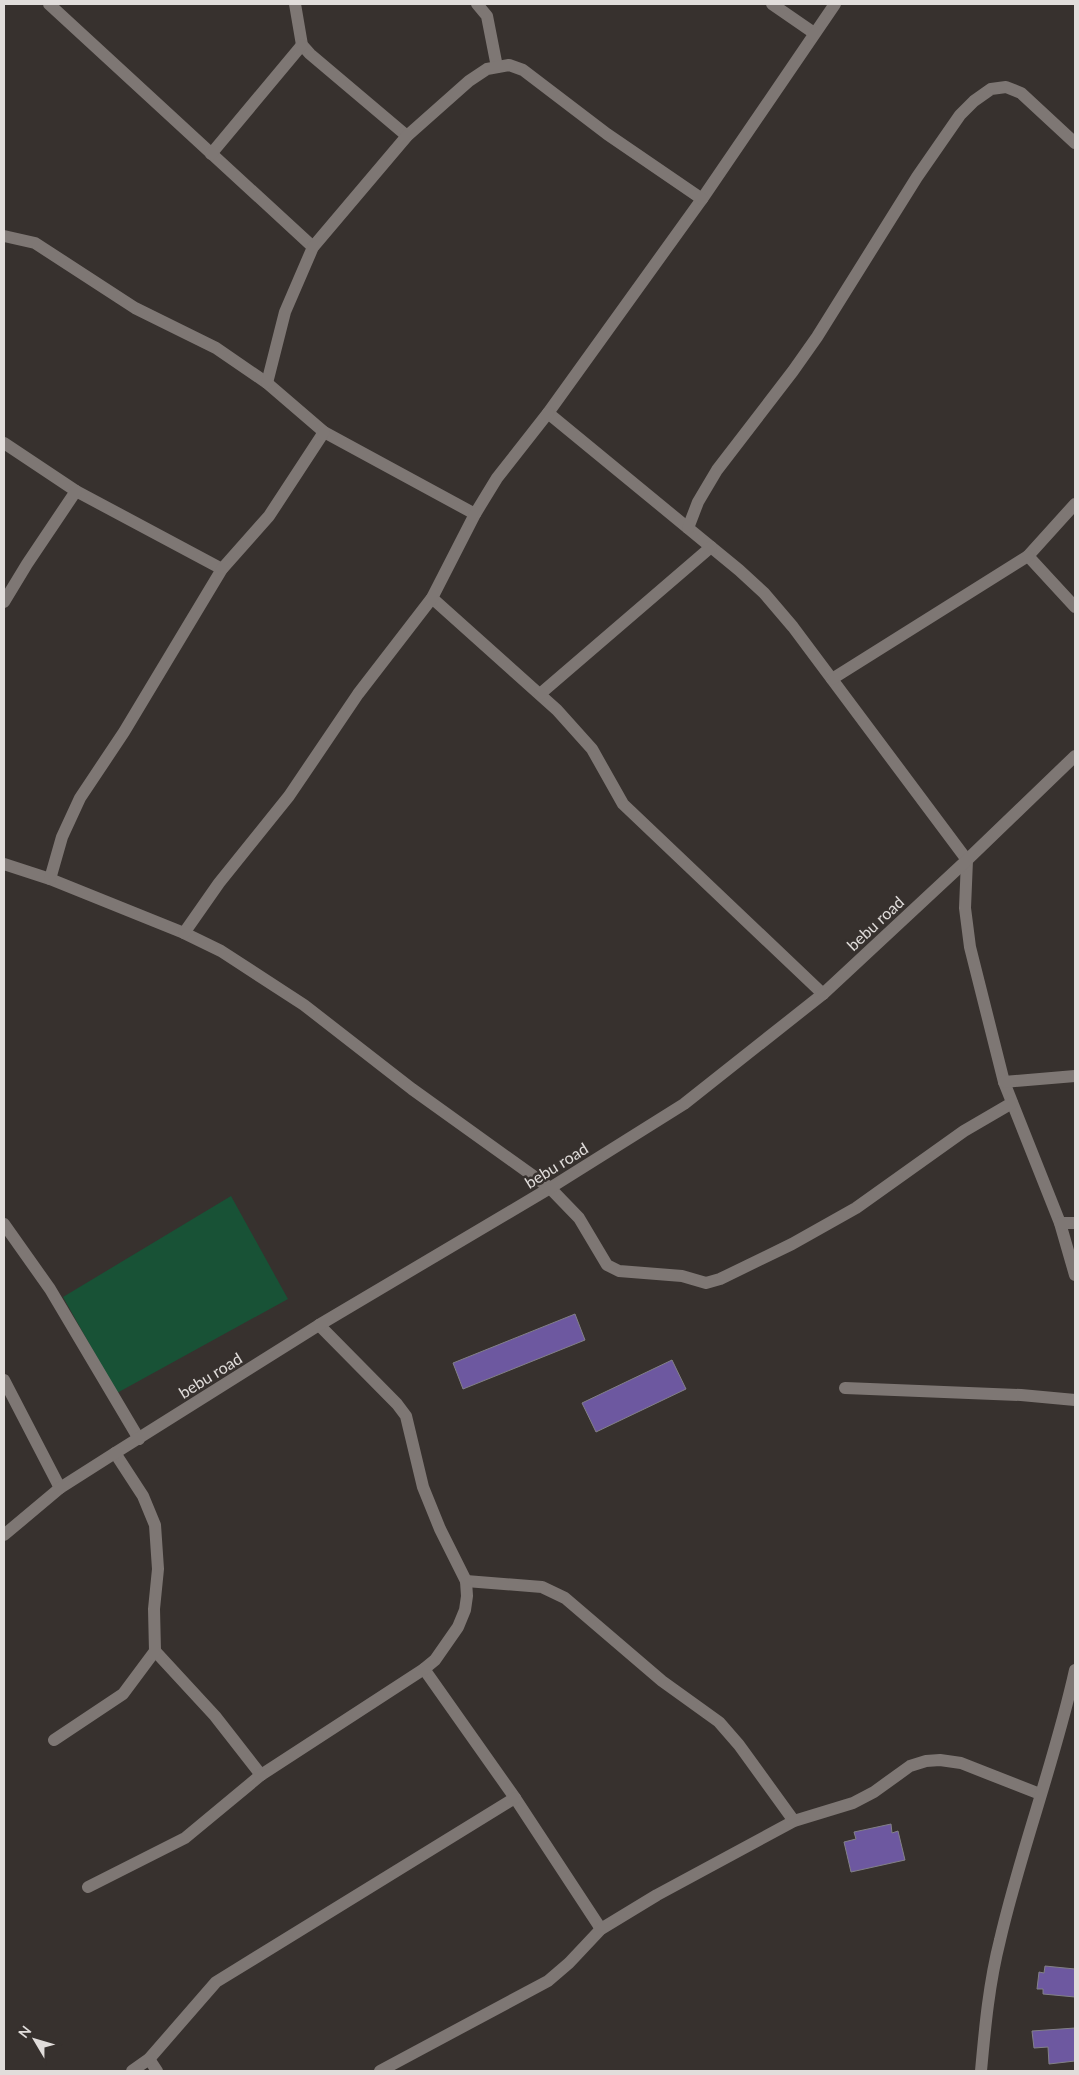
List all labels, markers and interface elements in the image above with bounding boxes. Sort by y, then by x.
street label: bebu road [843,892,907,954]
street label: bebu road [521,1138,591,1192]
street label: bebu road [175,1348,245,1402]
north arrow [10,2015,60,2065]
text: N [14,2022,34,2041]

